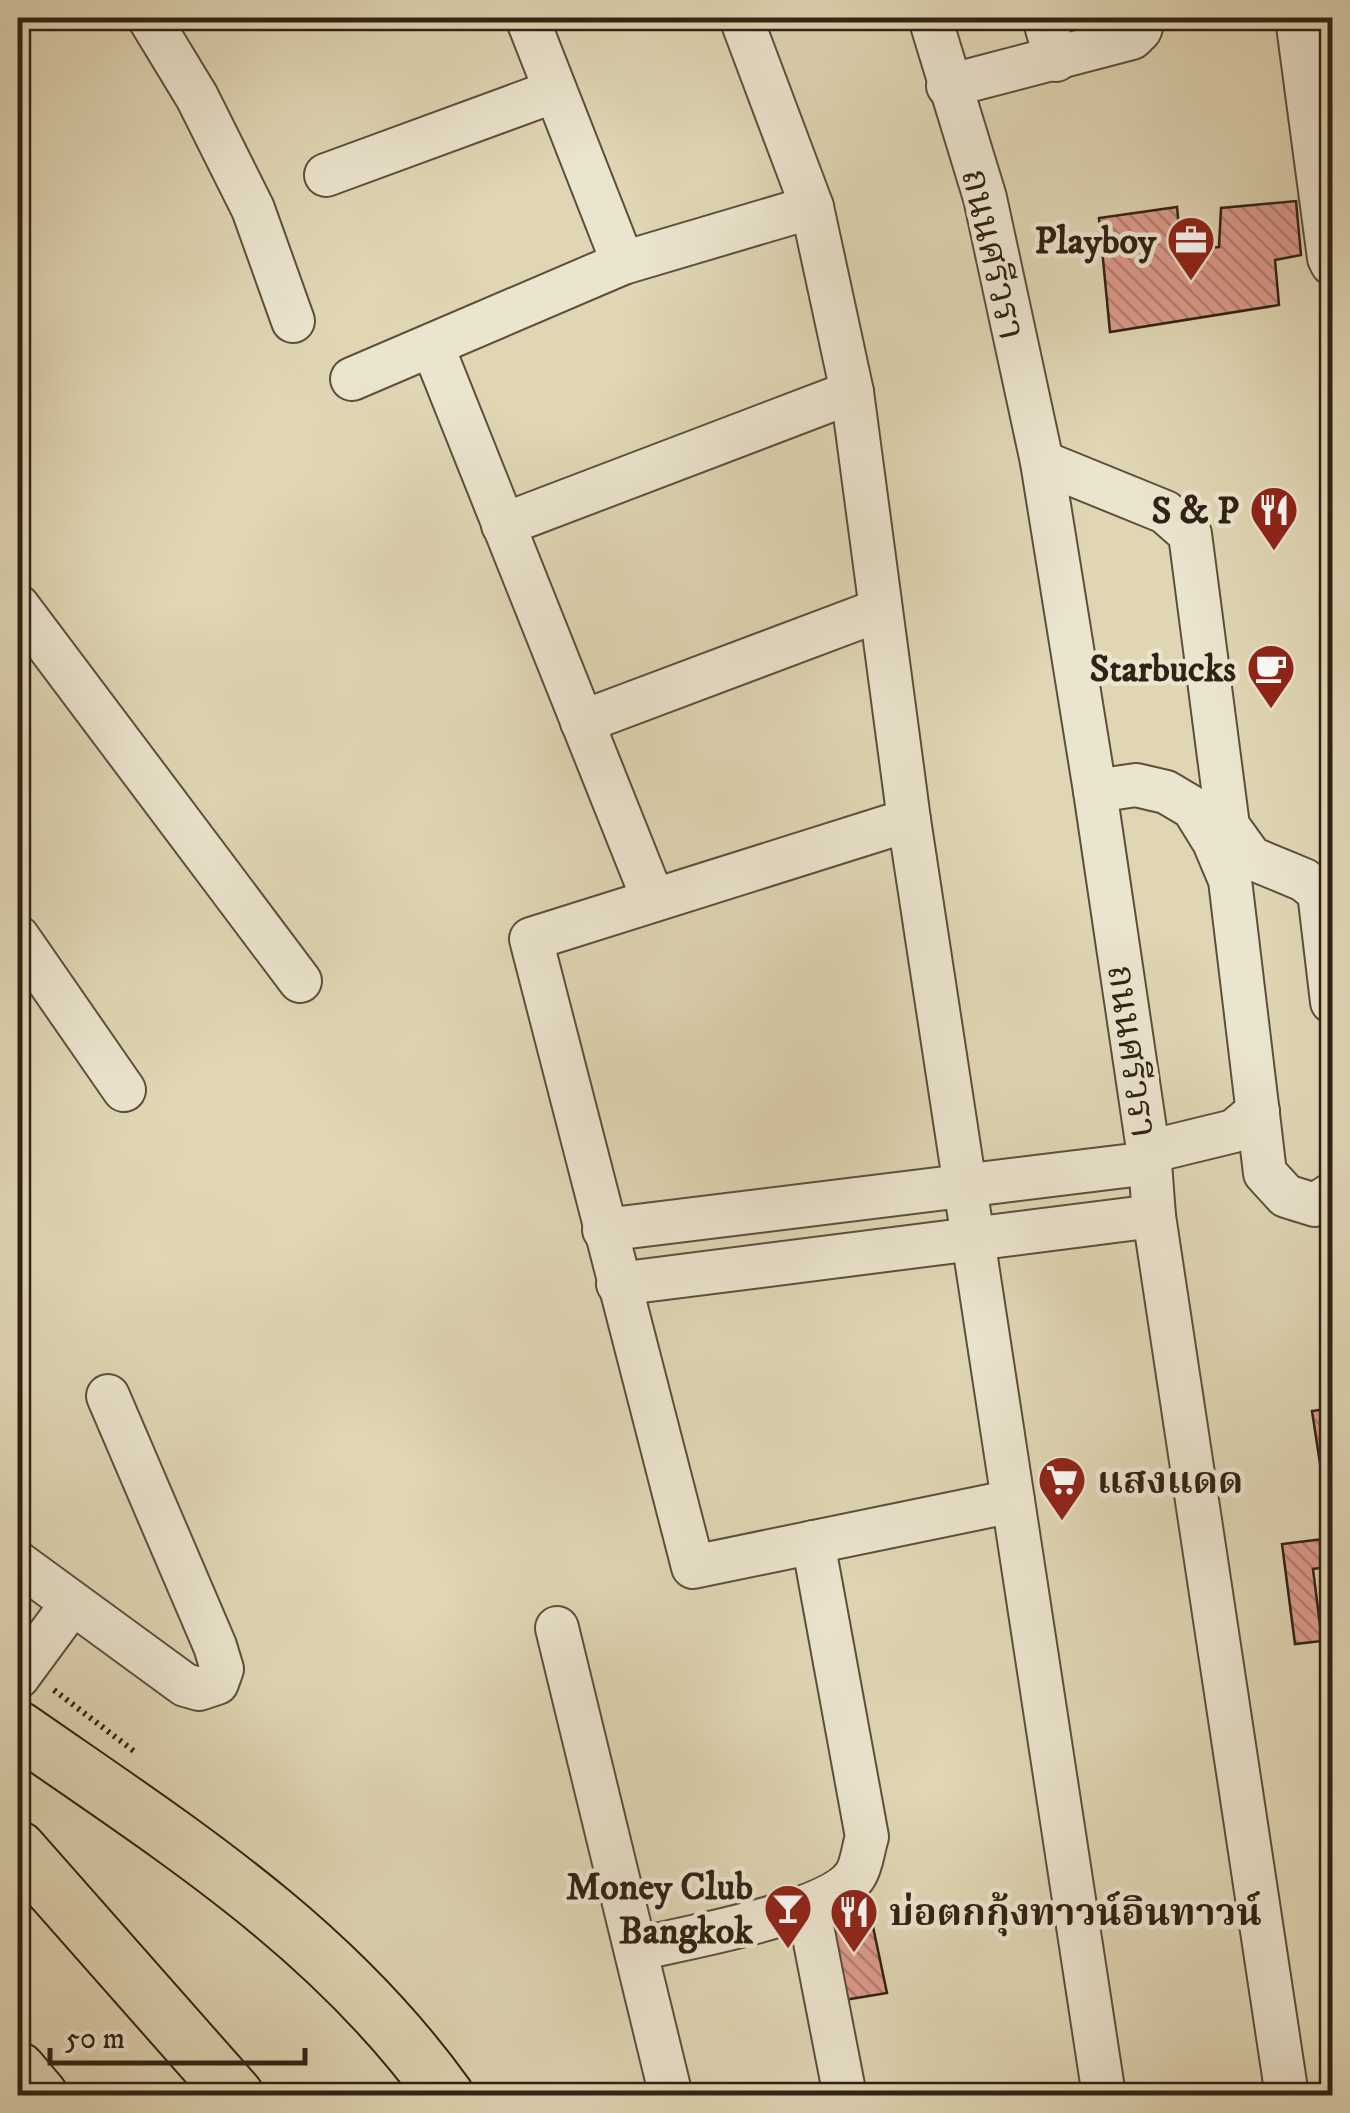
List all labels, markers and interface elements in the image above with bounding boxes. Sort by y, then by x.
street label: ถนนศรีวรา [949,164,1035,345]
office icon: Playboy [1165,214,1217,282]
place label: Playboy [1034,218,1157,266]
restaurant icon: S & P [1248,484,1300,552]
place label: S & P [1151,488,1239,536]
cafe icon: Starbucks [1245,642,1297,710]
place label: Starbucks [1090,646,1236,694]
street label: ถนนศรีวรา [1095,962,1167,1141]
supermarket icon: แสงแดด [1036,1454,1088,1522]
place label: แสงแดด [1097,1458,1243,1506]
place label: Money Club Bangkok [566,1864,754,1956]
bar icon: Money Club Bangkok [762,1882,814,1950]
restaurant icon: บ่อตกกุ้งทาวน์อินทาวน์ [828,1886,880,1954]
place label: บ่อตกกุ้งทาวน์อินทาวน์ [889,1890,1262,1938]
scale bar [50,2003,305,2065]
text: 50 m [65,2021,125,2058]

